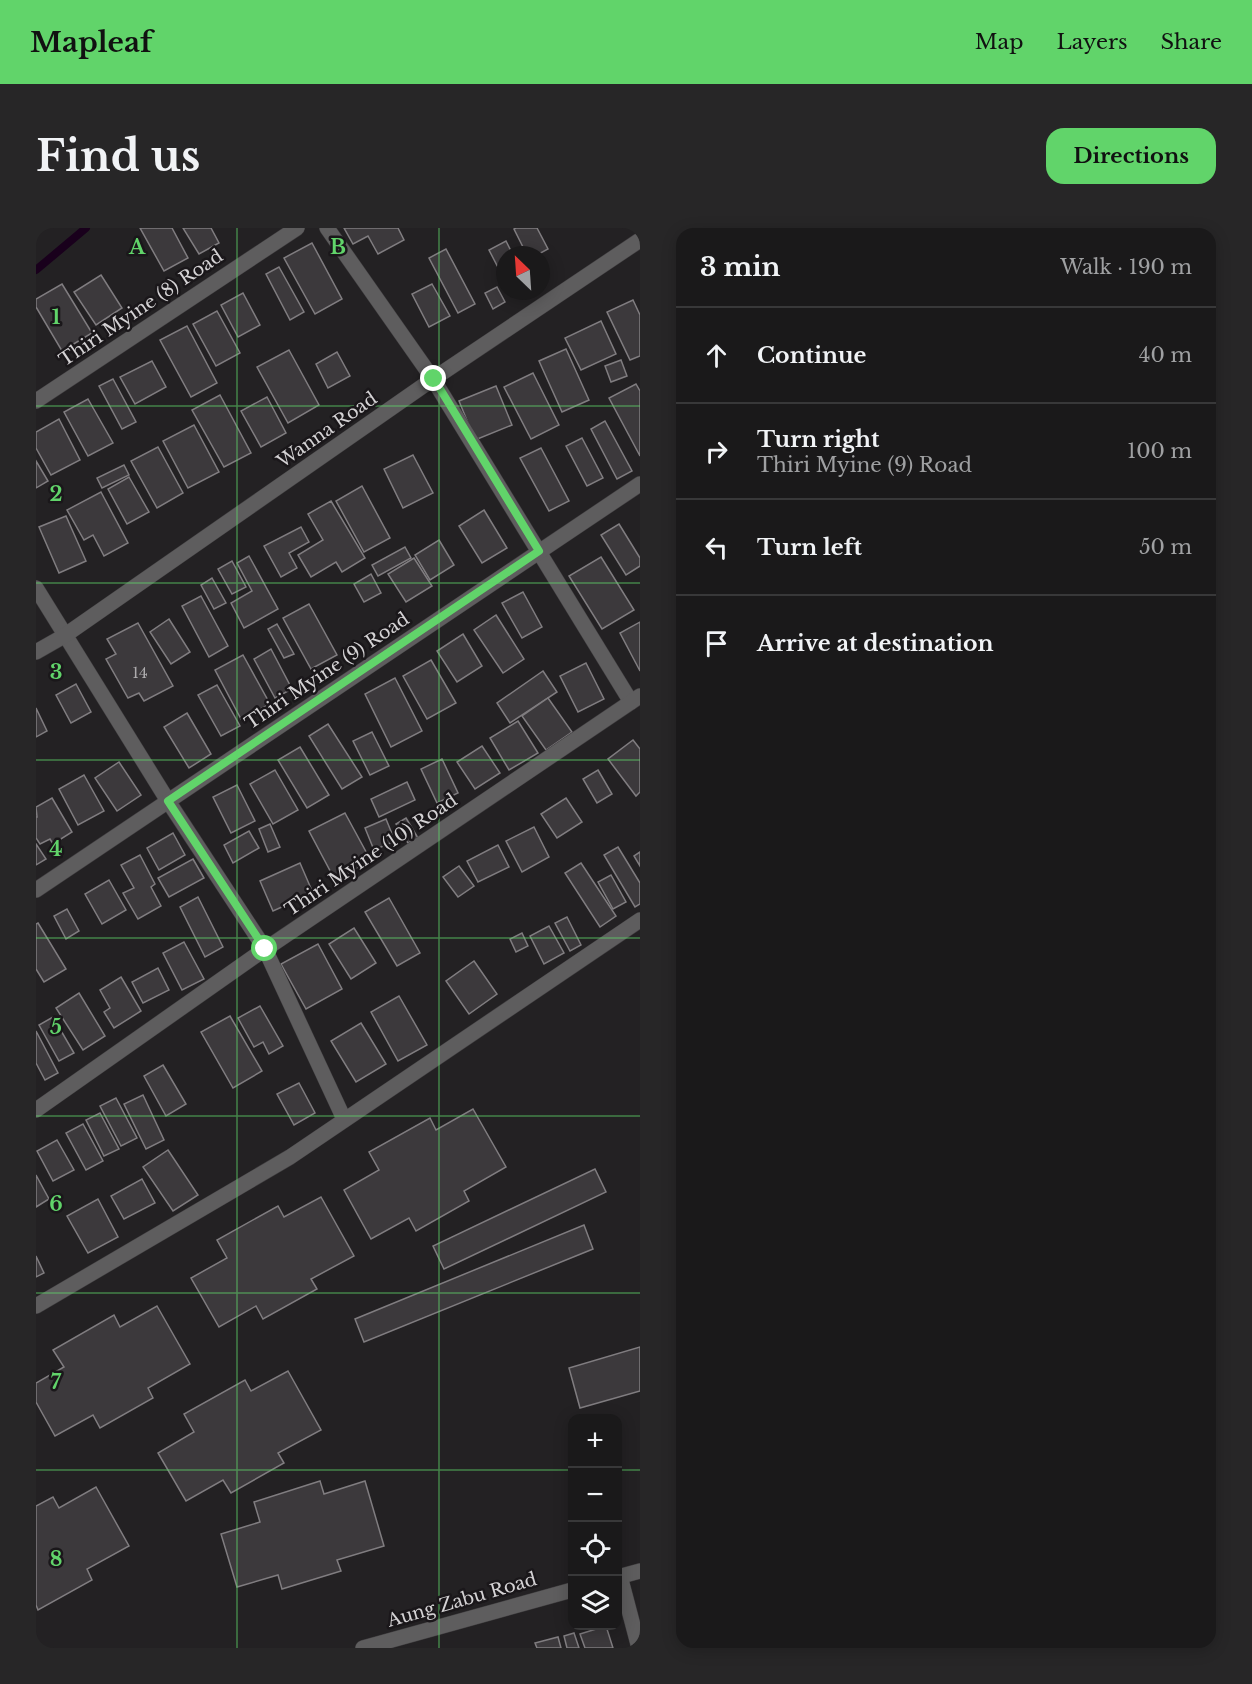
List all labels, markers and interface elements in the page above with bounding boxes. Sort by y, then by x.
text: Mapleaf [30,25,152,60]
text: Map [975,29,1024,55]
text: Layers [1057,29,1128,55]
text: Share [1161,29,1222,55]
button: Directions [1046,128,1216,184]
text: Find us [36,130,200,182]
text: A [128,235,146,259]
text: B [330,235,346,259]
street label: Thiri Myine (8) Road [55,245,227,371]
north arrow [496,246,550,300]
text: 3 min [700,251,781,283]
text: Walk · 190 m [1060,255,1192,279]
text: 1 [52,305,61,329]
icon: ahead [700,339,733,372]
text: Continue [757,342,866,369]
text: 40 m [1139,343,1192,367]
route end [420,365,446,391]
street label: Wanna Road [272,387,381,473]
text: Turn right [757,426,879,453]
icon: right [700,435,733,468]
text: 100 m [1127,439,1192,463]
text: Thiri Myine (9) Road [757,453,972,477]
text: 2 [49,482,63,506]
icon: left [700,531,733,564]
text: Turn left [757,534,862,561]
text: 50 m [1139,535,1192,559]
street label: Thiri Myine (9) Road [241,608,413,734]
icon: arrive [700,627,733,660]
text: Arrive at destination [757,630,994,657]
text: 3 [50,660,62,684]
house number: 14 [132,663,148,682]
street label: Thiri Myine (10) Road [281,789,461,921]
text: 4 [49,837,63,861]
route start [251,935,277,961]
text: 5 [50,1015,62,1039]
text: 6 [49,1192,63,1216]
text: 7 [51,1370,62,1394]
map controls [568,1414,622,1630]
button: + [568,1414,622,1468]
button: − [568,1468,622,1522]
button: locate [568,1522,622,1576]
text: 8 [50,1547,62,1571]
street label: Aung Zabu Road [384,1568,539,1632]
button: layers [568,1576,622,1630]

